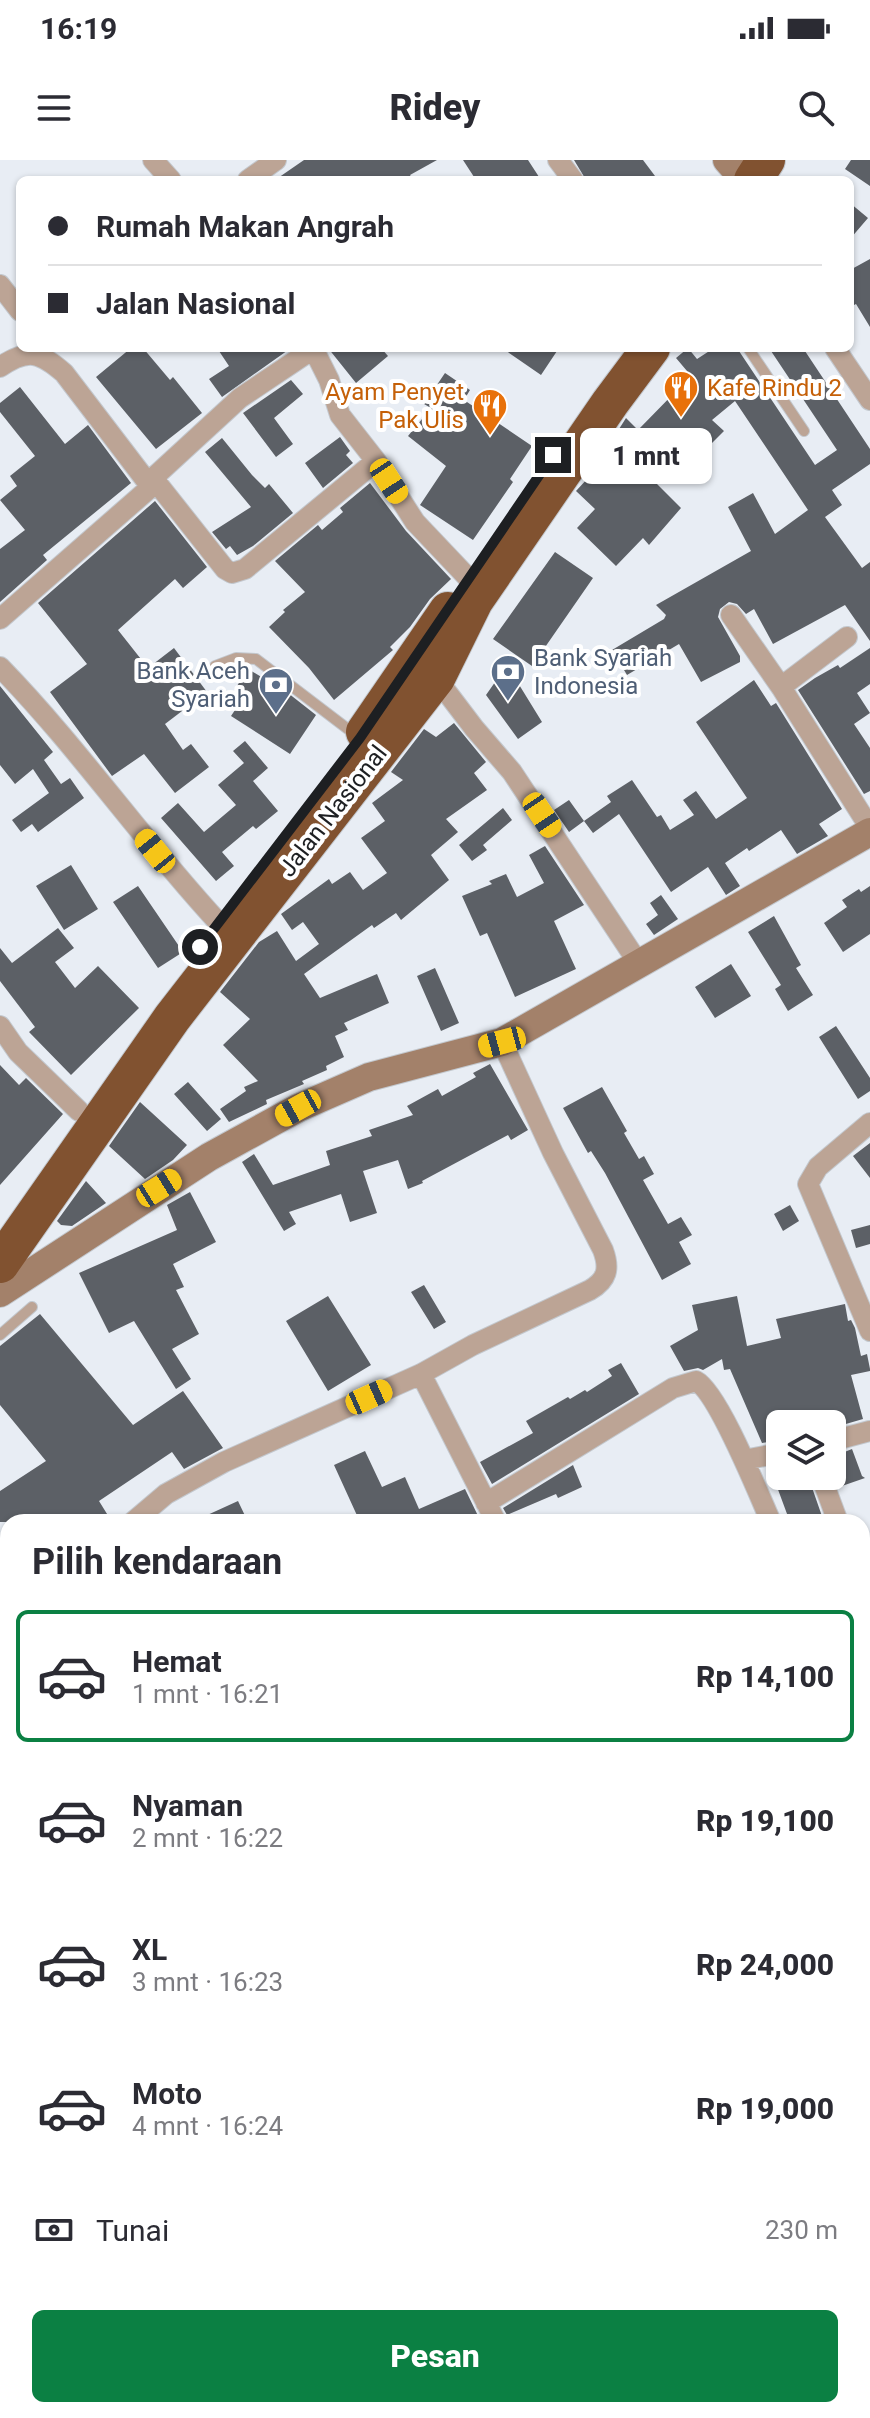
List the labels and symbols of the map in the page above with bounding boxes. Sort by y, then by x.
restaurant icon: Kafe Rindu 2 [662,369,700,419]
place label: Kafe Rindu 2 [707,374,842,402]
place label: Ayam Penyet Pak Ulis [325,378,464,434]
restaurant icon: Ayam Penyet Pak Ulis [471,387,509,437]
callout: 1 mnt [581,427,713,483]
route end [535,437,571,473]
car [366,454,412,508]
place label: Bank Syariah Indonesia [534,644,672,700]
bank icon: Bank Syariah Indonesia [489,653,527,703]
place label: Bank Aceh Syariah [136,657,250,713]
bank icon: Bank Aceh Syariah [257,666,295,716]
street label: Jalan Nasional [273,740,393,882]
car [519,788,565,842]
car [131,825,179,877]
route start [182,929,218,965]
car [476,1024,528,1060]
car [271,1086,325,1130]
car [132,1165,186,1211]
car [342,1376,396,1418]

